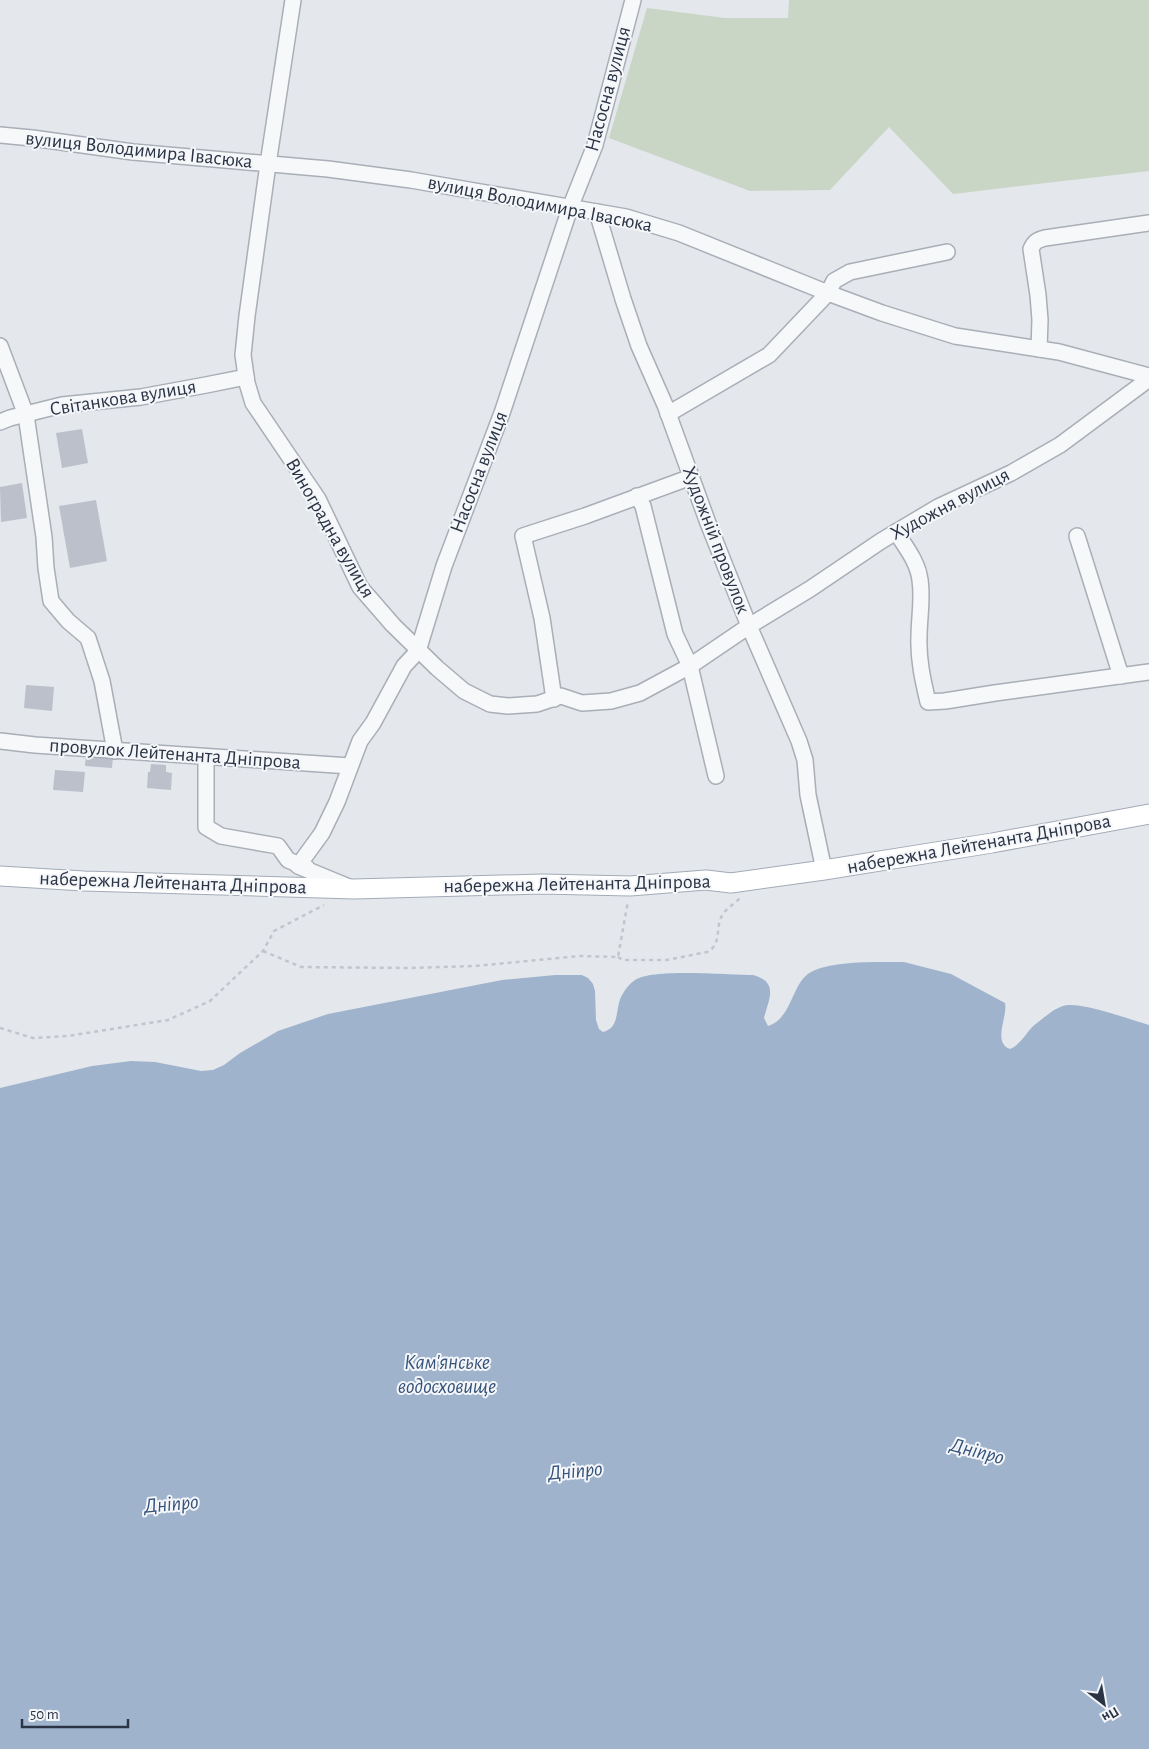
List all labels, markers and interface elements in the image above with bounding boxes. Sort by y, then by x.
street label: Насосна вулиця [582,24,634,154]
street label: вулиця Володимира Івасюка [24,128,254,172]
street label: вулиця Володимира Івасюка [426,172,654,236]
street label: Світанкова вулиця [48,377,198,419]
street label: Насосна вулиця [447,408,511,536]
street label: Виноградна вулиця [282,455,378,601]
street label: Художній провулок [679,463,753,617]
street label: Художня вулиця [887,464,1013,544]
street label: провулок Лейтенанта Дніпрова [49,735,301,773]
street label: набережна Лейтенанта Дніпрова [846,811,1112,877]
street label: набережна Лейтенанта Дніпрова [39,868,307,898]
street label: набережна Лейтенанта Дніпрова [443,872,711,896]
water label: Кам'янське водосховище [398,1352,496,1397]
water label: Дніпро [946,1433,1006,1469]
water label: Дніпро [546,1458,603,1485]
water label: Дніпро [142,1491,199,1518]
north arrow [1079,1679,1129,1729]
scale bar [22,1696,129,1728]
text: Пн [1099,1704,1121,1725]
text: 50 m [30,1707,59,1722]

